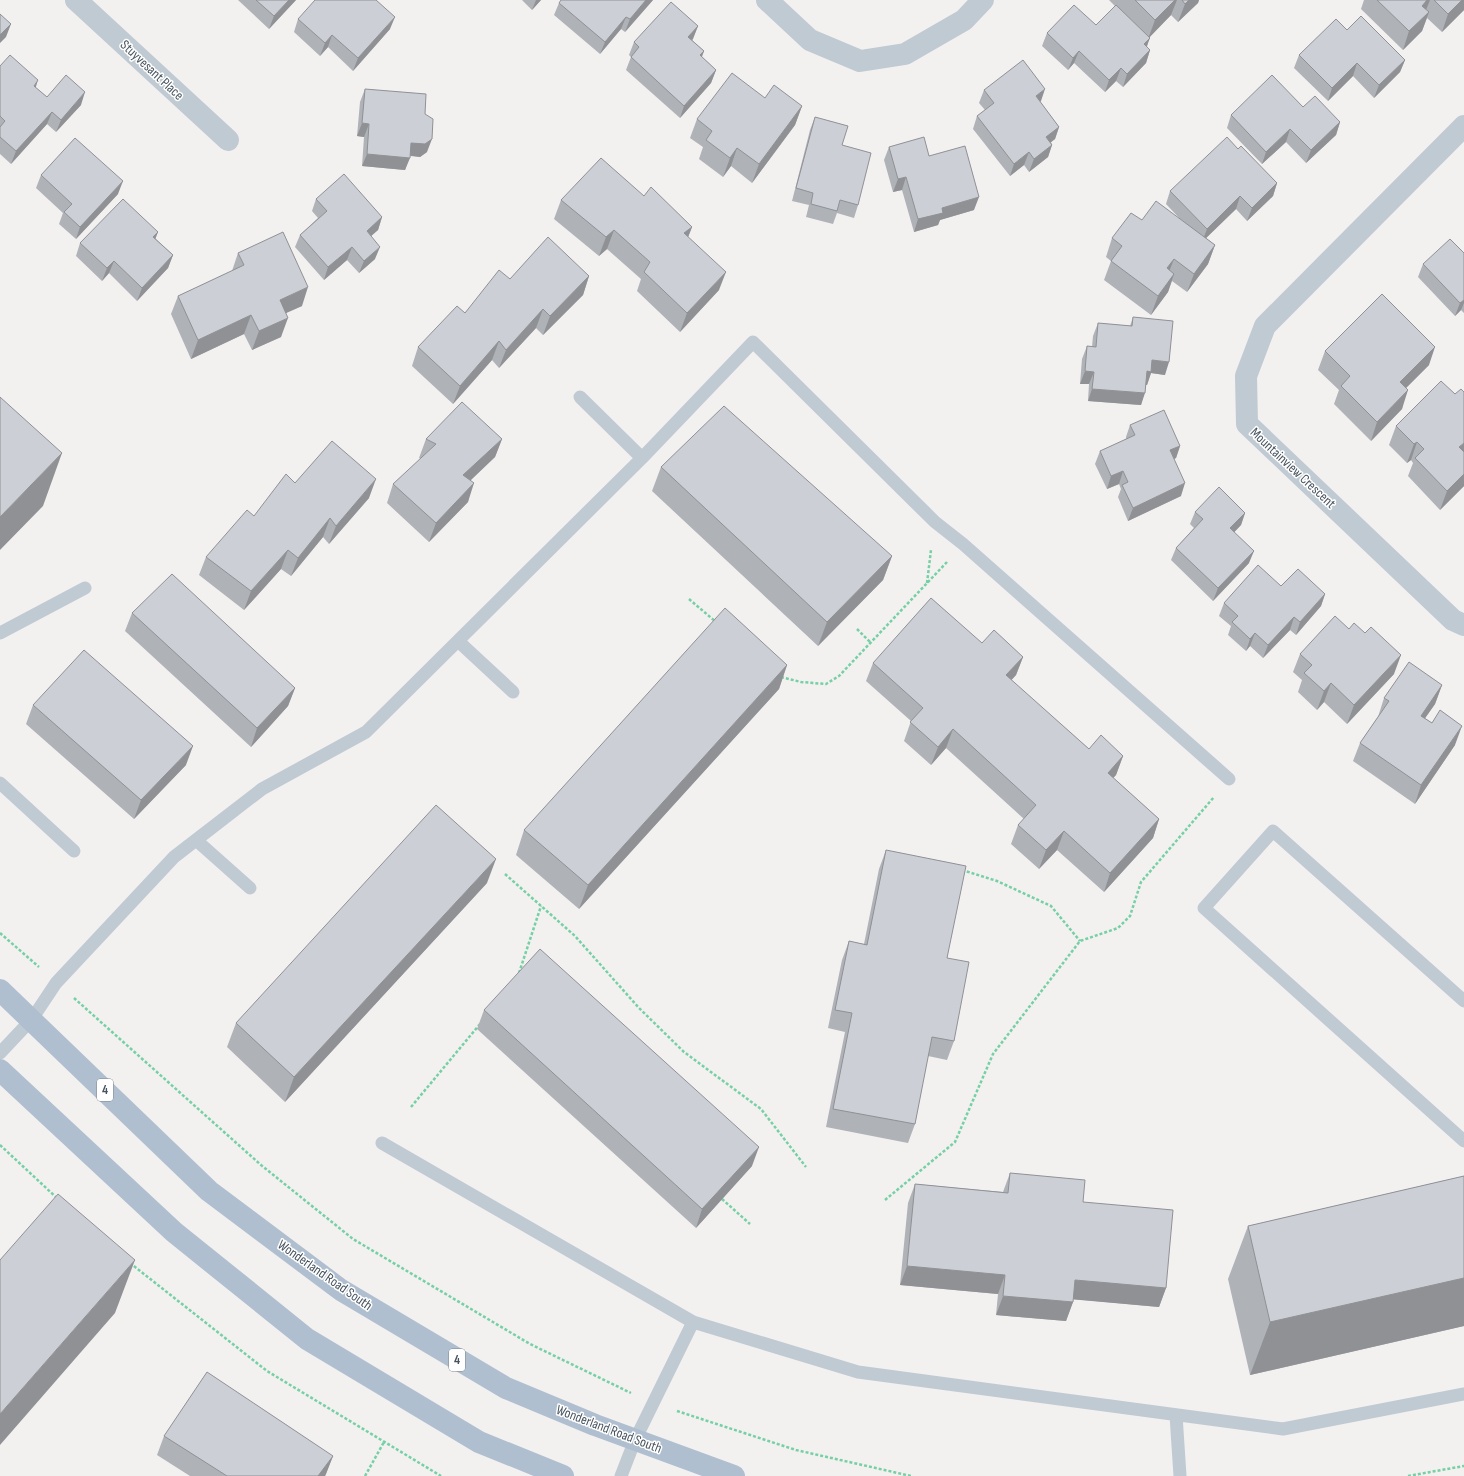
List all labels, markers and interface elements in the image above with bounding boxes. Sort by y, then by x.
street label: Stuyvesant Place [117,36,187,104]
street label: Mountainview Crescent [1247,424,1339,512]
road number: 4 [97,1079,113,1101]
street label: Wonderland Road South [274,1236,376,1314]
road number: 4 [449,1349,465,1371]
street label: Wonderland Road South [554,1401,664,1457]

